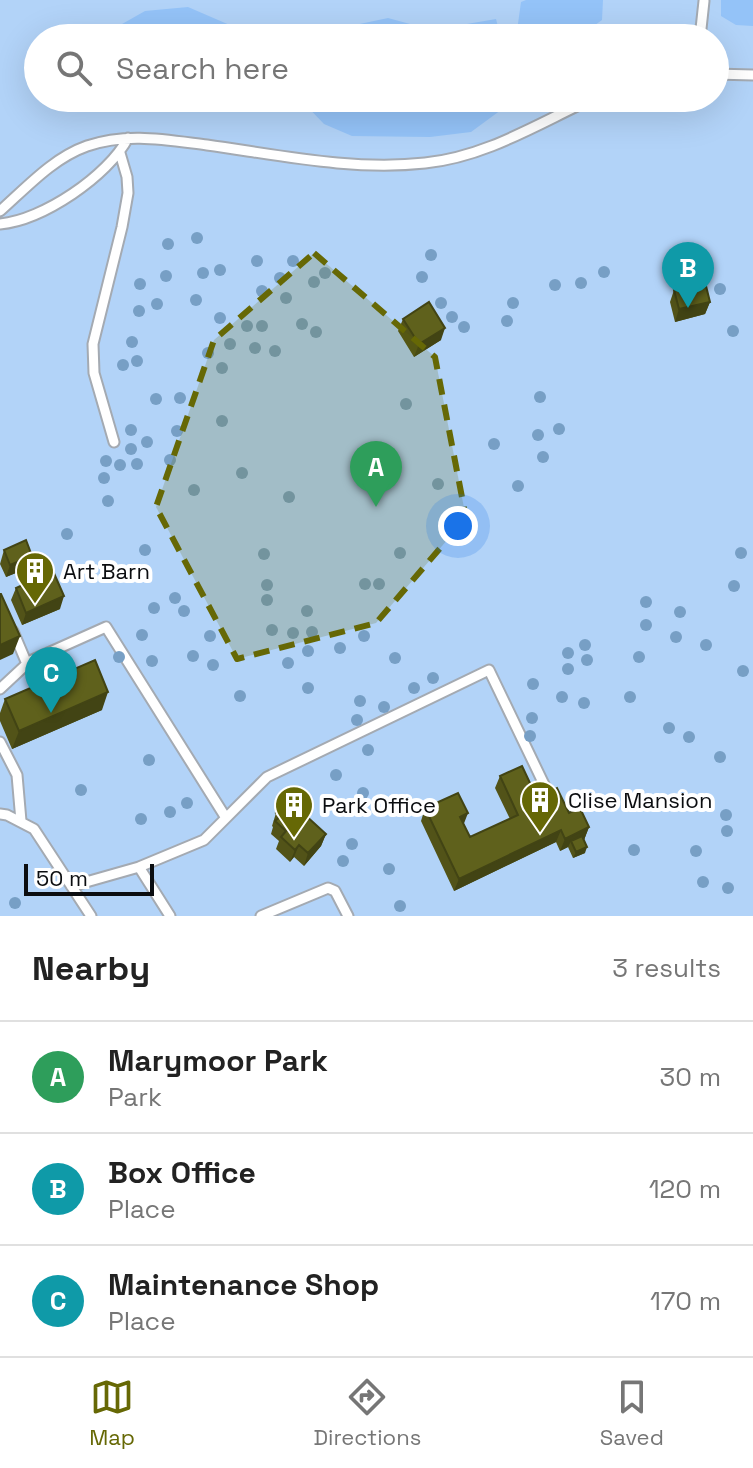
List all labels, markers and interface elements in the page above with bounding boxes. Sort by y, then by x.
search box [24,24,729,112]
icon: search [52,46,96,90]
text: Search here [116,49,289,88]
pin: B [662,242,714,308]
pin: A [350,441,402,507]
your location [438,506,478,546]
building icon: Art Barn [14,550,56,605]
place label: Art Barn [63,557,150,585]
pin: C [25,647,77,713]
building icon: Clise Mansion [519,779,561,834]
building icon: Park Office [273,784,315,839]
place label: Clise Mansion [568,786,712,814]
place label: Park Office [322,791,436,819]
scale bar [24,860,154,896]
text: 50 m [36,864,88,892]
text: Nearby [32,947,150,990]
text: 3 results [612,951,721,985]
text: Marymoor Park [108,1041,328,1080]
text: A [50,1060,66,1094]
text: 30 m [660,1060,721,1094]
text: Park [108,1080,162,1114]
text: Box Office [108,1153,256,1192]
text: B [49,1172,67,1206]
text: 120 m [649,1172,721,1206]
text: Place [108,1192,176,1226]
text: Maintenance Shop [108,1265,379,1304]
text: C [50,1284,66,1318]
text: 170 m [650,1284,721,1318]
text: Place [108,1304,176,1338]
tab: Map [89,1375,135,1451]
tab: Directions [313,1375,421,1451]
tab: Saved [600,1375,664,1451]

